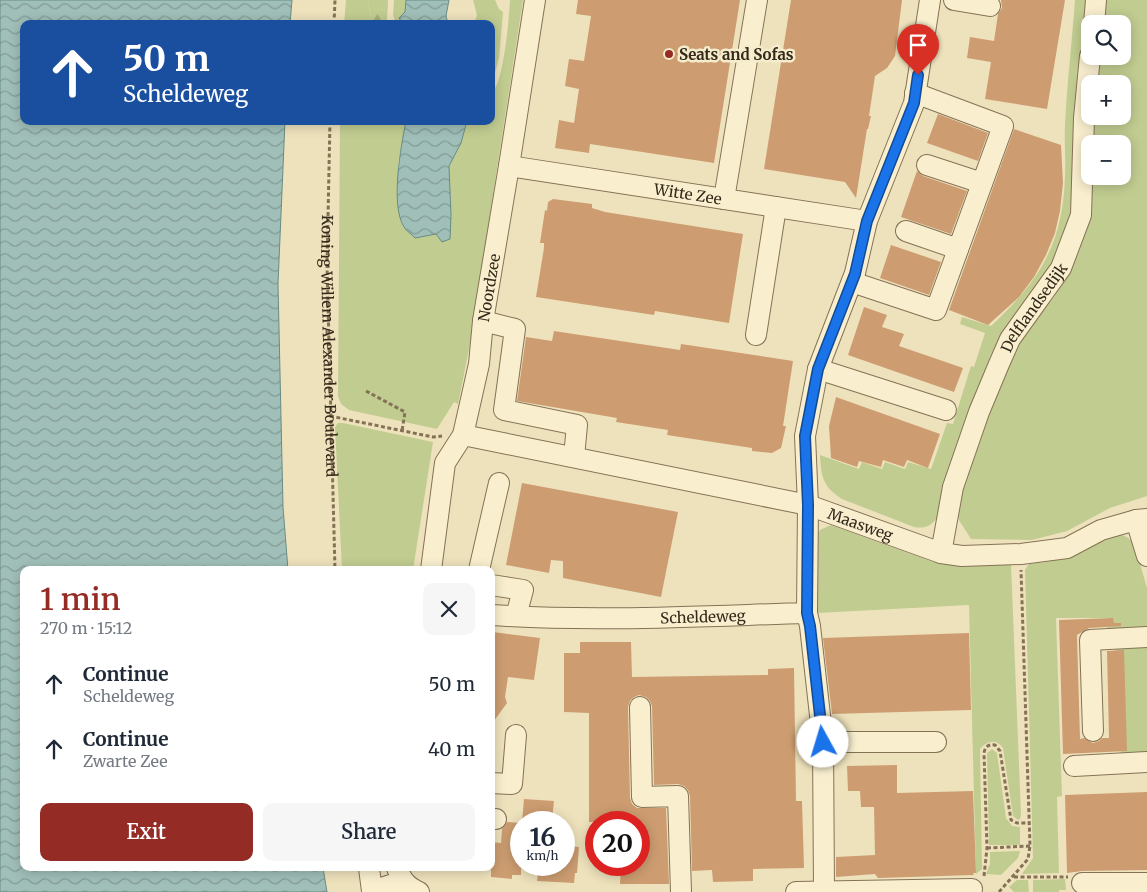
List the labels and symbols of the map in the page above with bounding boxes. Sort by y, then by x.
pin [897,24,939,75]
place label: Seats and Sofas [679,45,794,64]
marker: Seats and Sofas [663,48,675,60]
street label: Witte Zee [652,179,723,208]
street label: Koning Willem Alexander Boulevard [317,215,342,477]
street label: Noordzee [474,252,504,323]
street label: Delflandsedijk [996,259,1071,355]
street label: Maasweg [825,504,896,544]
street label: Scheldeweg [660,605,746,627]
position arrow [796,715,848,767]
speed limit sign: 20 [585,811,650,876]

